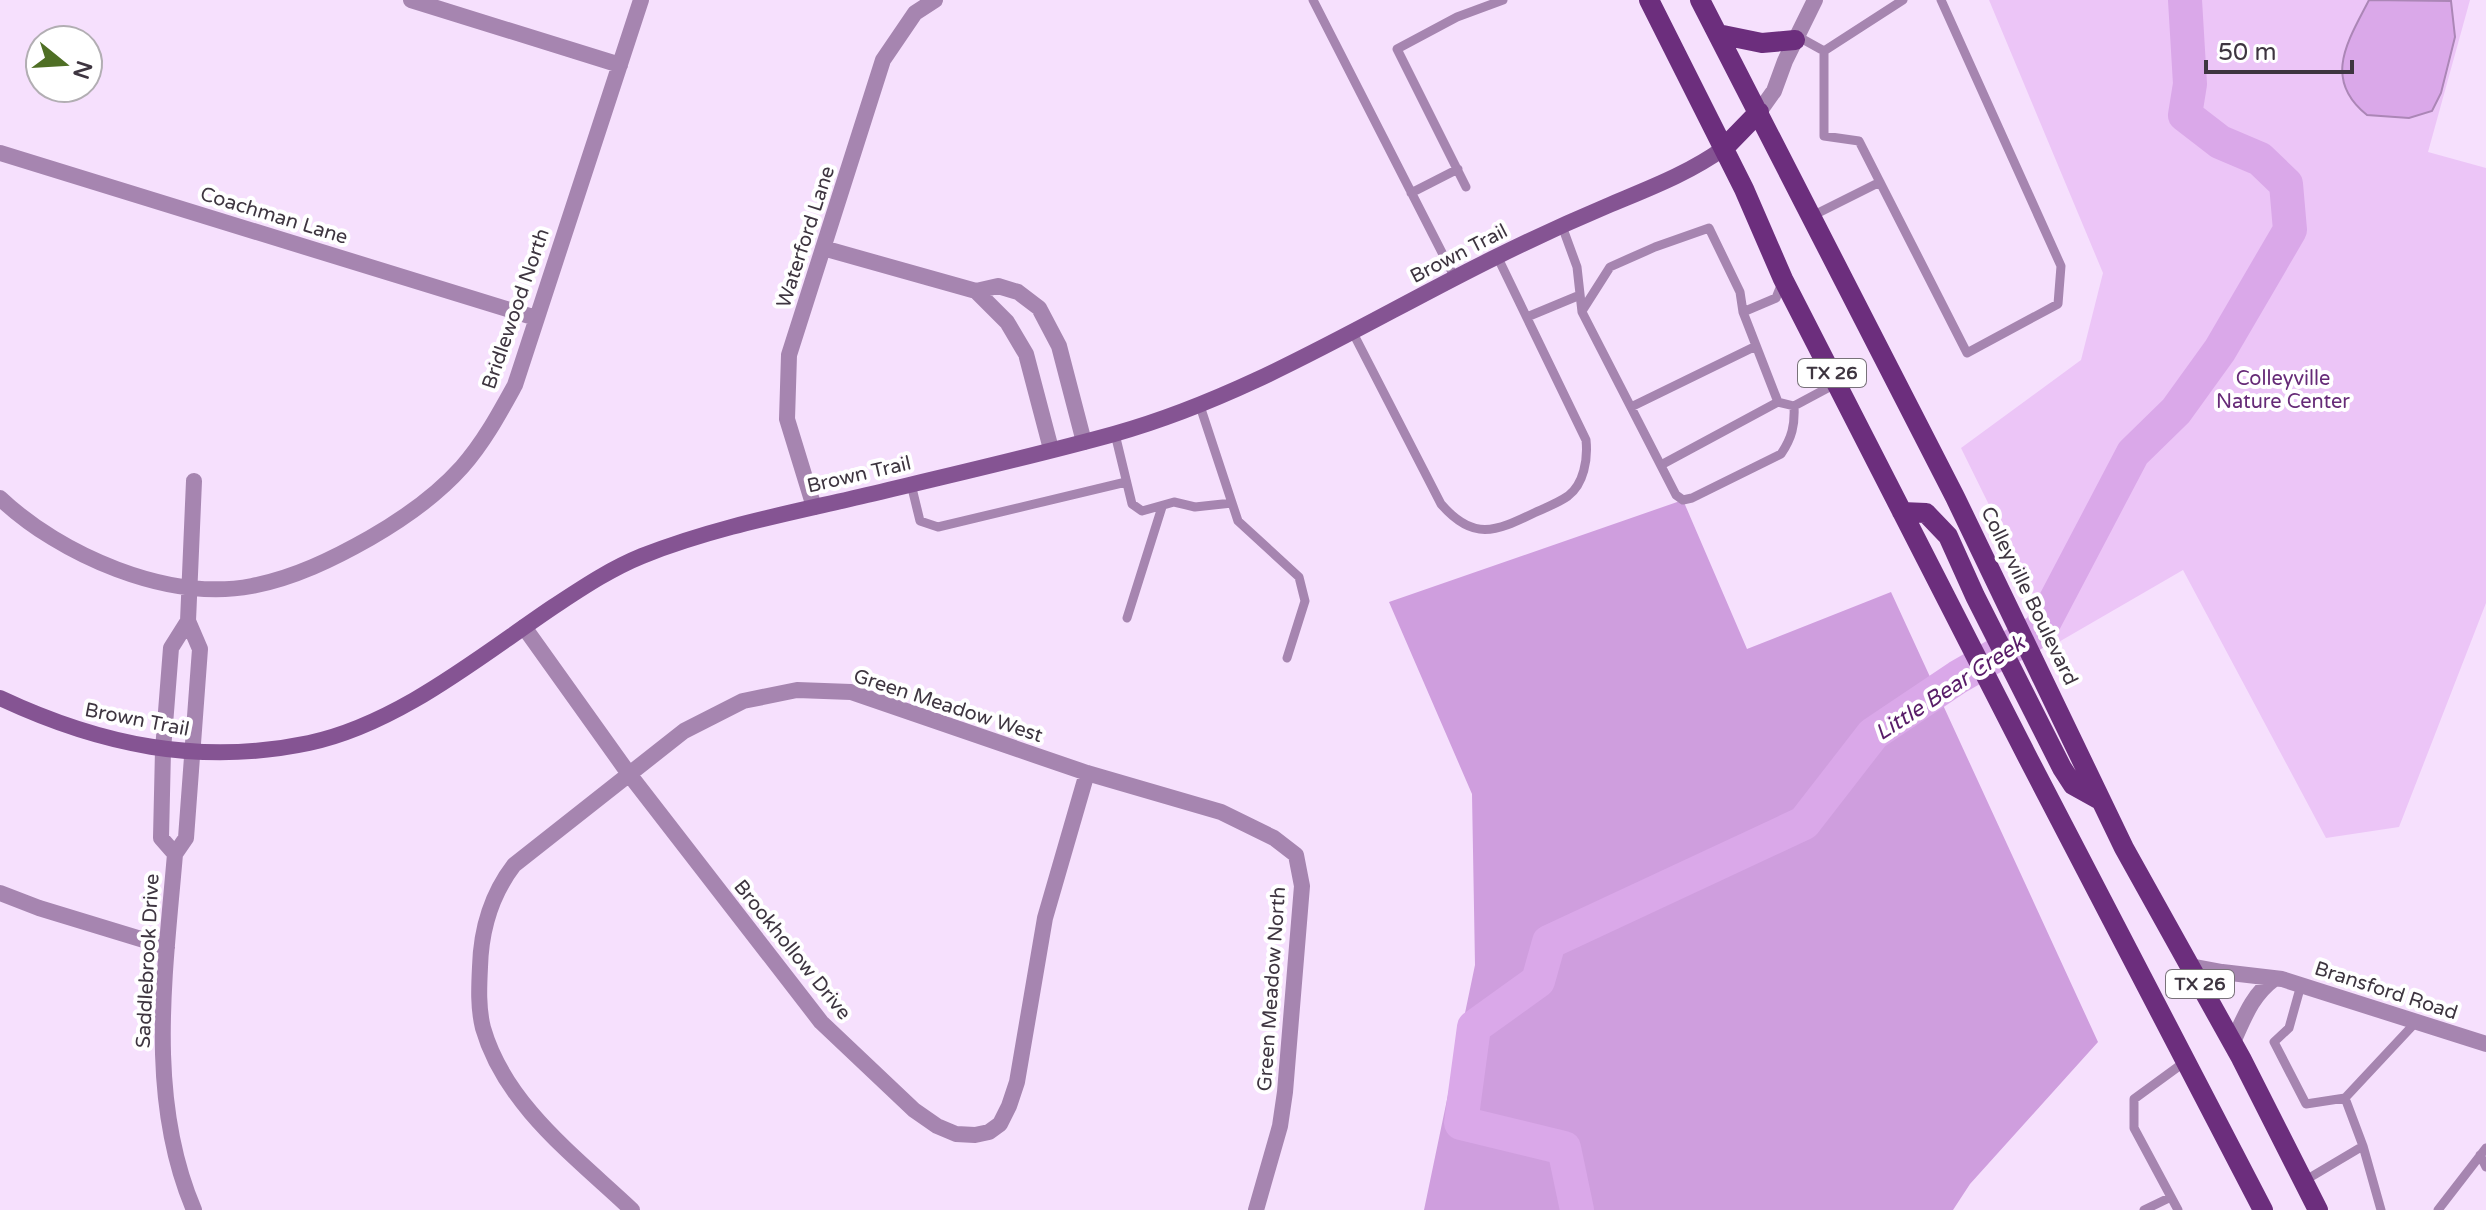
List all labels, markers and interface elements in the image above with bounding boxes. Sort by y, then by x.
north arrow [24,24,104,104]
scale bar [2206,24,2352,74]
text: 50 m [2218,38,2276,67]
text: N [67,57,97,82]
street label: Waterford Lane [772,163,840,311]
street label: Coachman Lane [197,182,351,250]
street label: Brown Trail [1406,219,1512,289]
street label: Bridlewood North [477,225,555,393]
road number: TX 26 [1798,359,1866,387]
park label: Colleyville Nature Center [2216,367,2350,414]
street label: Brown Trail [805,451,913,499]
street label: Colleyville Boulevard [1975,503,2083,689]
water label: Little Bear Creek [1870,629,2031,746]
street label: Green Meadow West [850,664,1046,748]
street label: Brown Trail [83,698,191,742]
street label: Saddlebrook Drive [131,873,165,1049]
street label: Brookhollow Drive [728,875,856,1025]
street label: Green Meadow North [1253,886,1291,1092]
street label: Bransford Road [2311,957,2461,1025]
road number: TX 26 [2166,970,2234,998]

